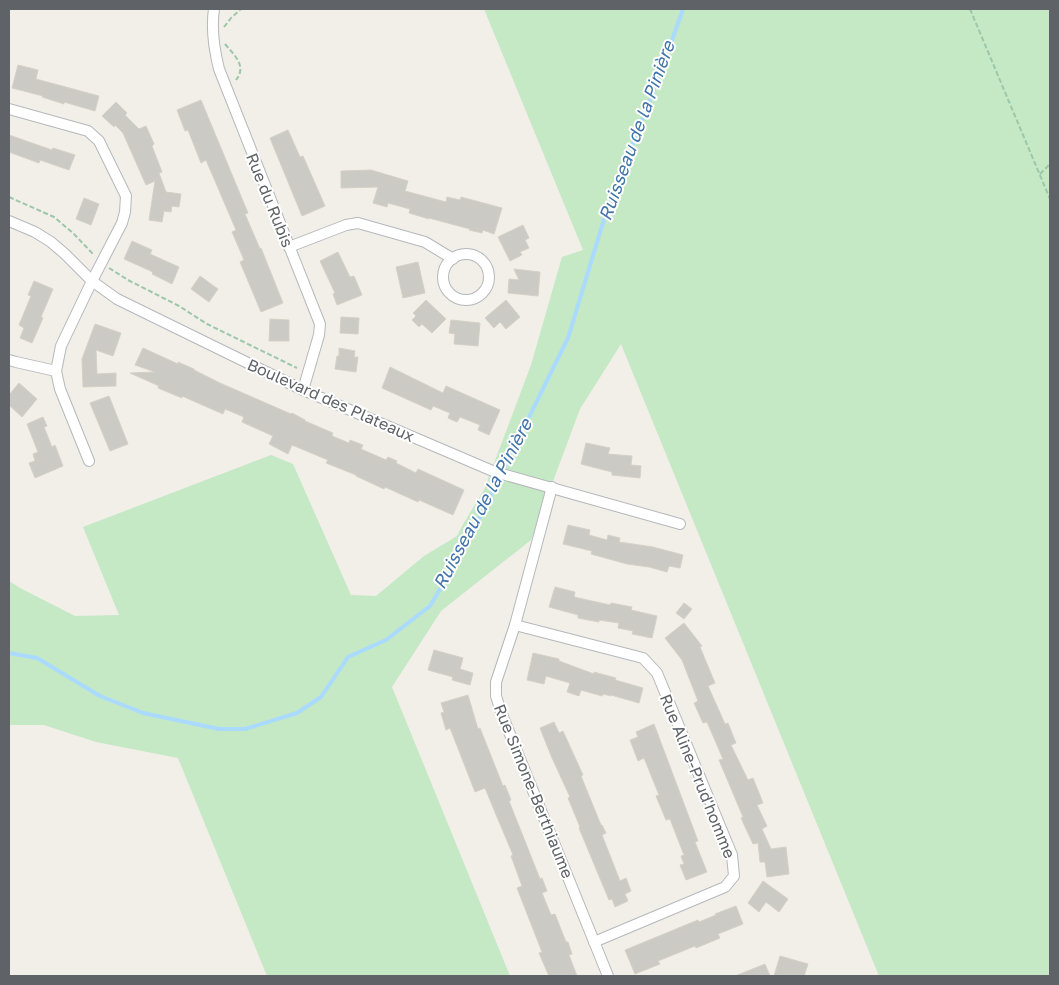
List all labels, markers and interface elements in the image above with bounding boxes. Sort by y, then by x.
water label: Ruisseau de la Pinière [593,36,679,223]
street label: Rue du Rubis [242,150,298,250]
street label: Boulevard des Plateaux [244,354,418,446]
water label: Ruisseau de la Pinière [428,413,537,592]
street label: Rue Aline-Prud'homme [656,691,740,861]
street label: Rue Simone-Berthiaume [490,701,578,881]

